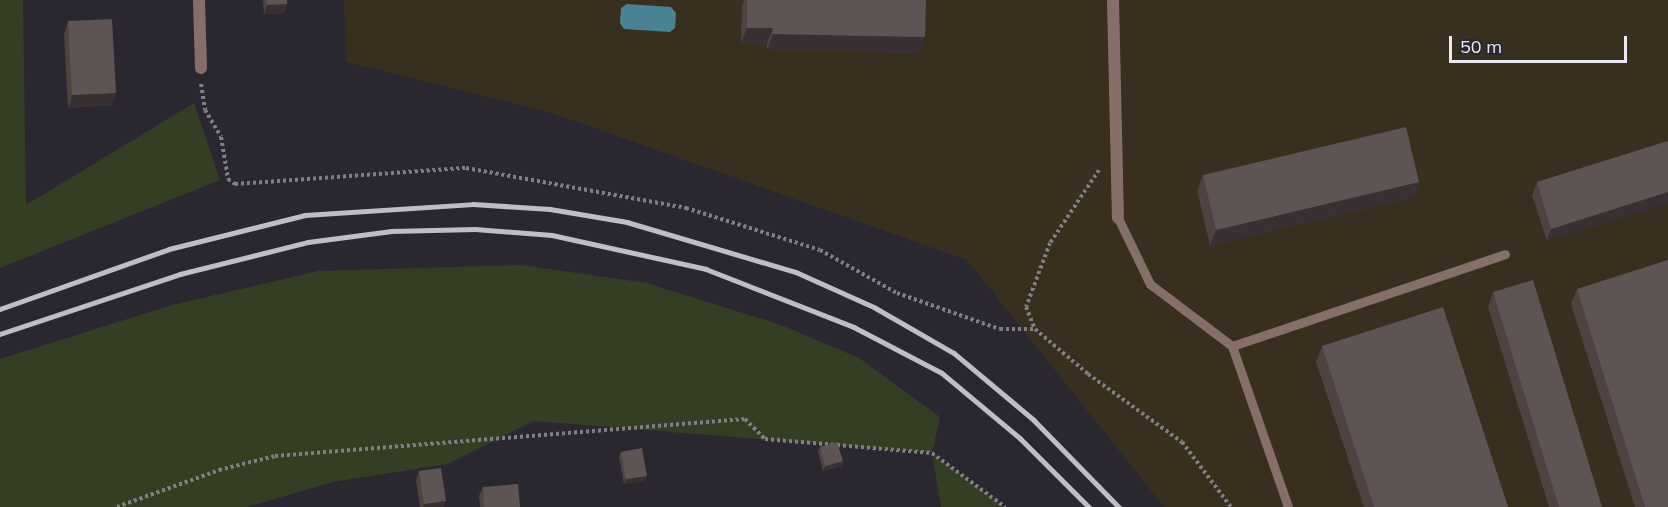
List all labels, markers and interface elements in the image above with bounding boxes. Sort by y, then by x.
scale bar [1452,24,1630,62]
text: 50 m [1460,35,1502,58]

